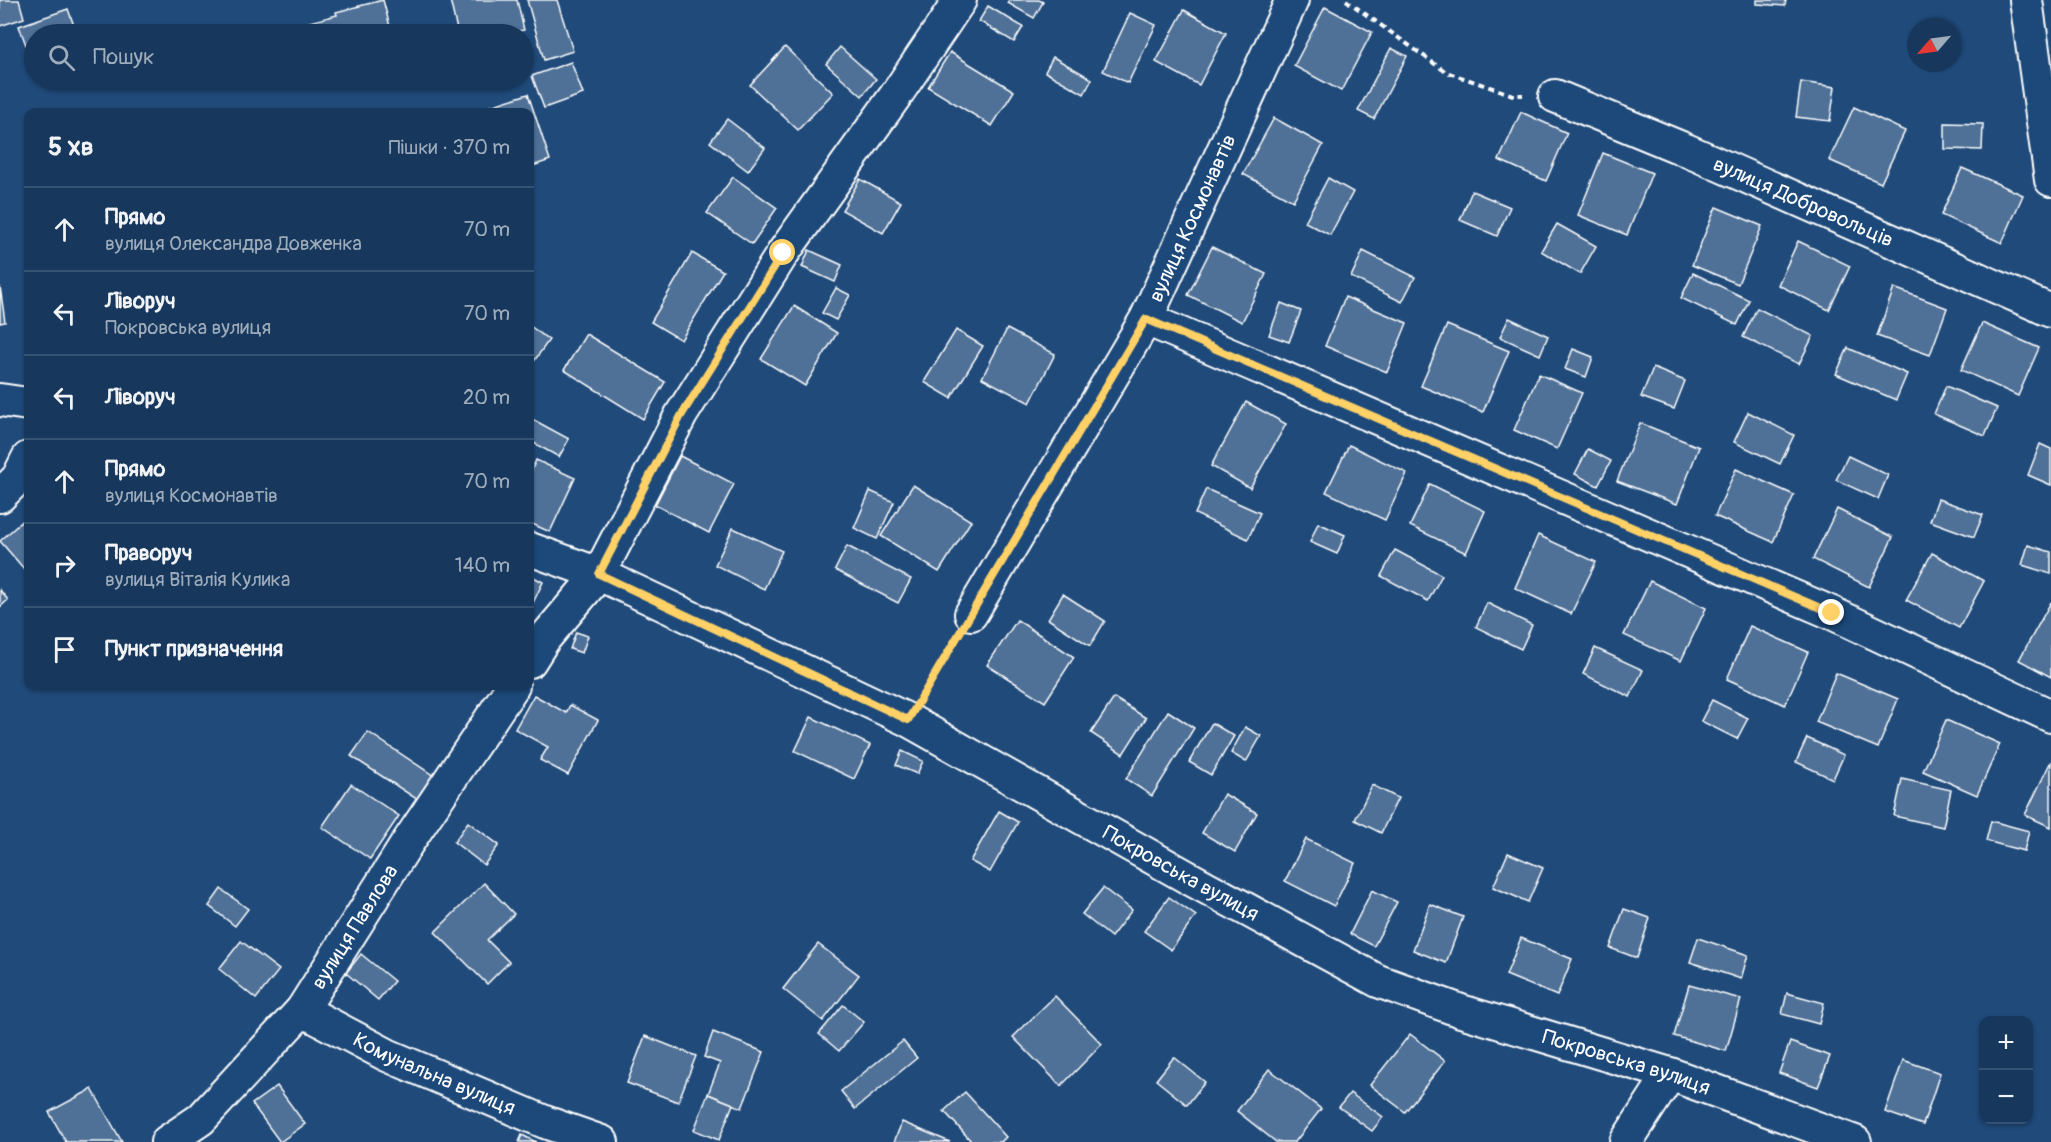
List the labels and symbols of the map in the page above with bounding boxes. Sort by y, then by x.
north arrow [1907,18,1961,72]
street label: вулиця Космонавтів [1143,130,1243,307]
street label: вулиця Добровольців [1709,151,1897,254]
route start [769,239,795,265]
route end [1818,599,1844,625]
street label: Покровська вулиця [1098,819,1263,928]
street label: вулиця Павлова [305,860,404,995]
street label: Покровська вулиця [1539,1023,1714,1102]
street label: Комунальна вулиця [348,1026,519,1122]

